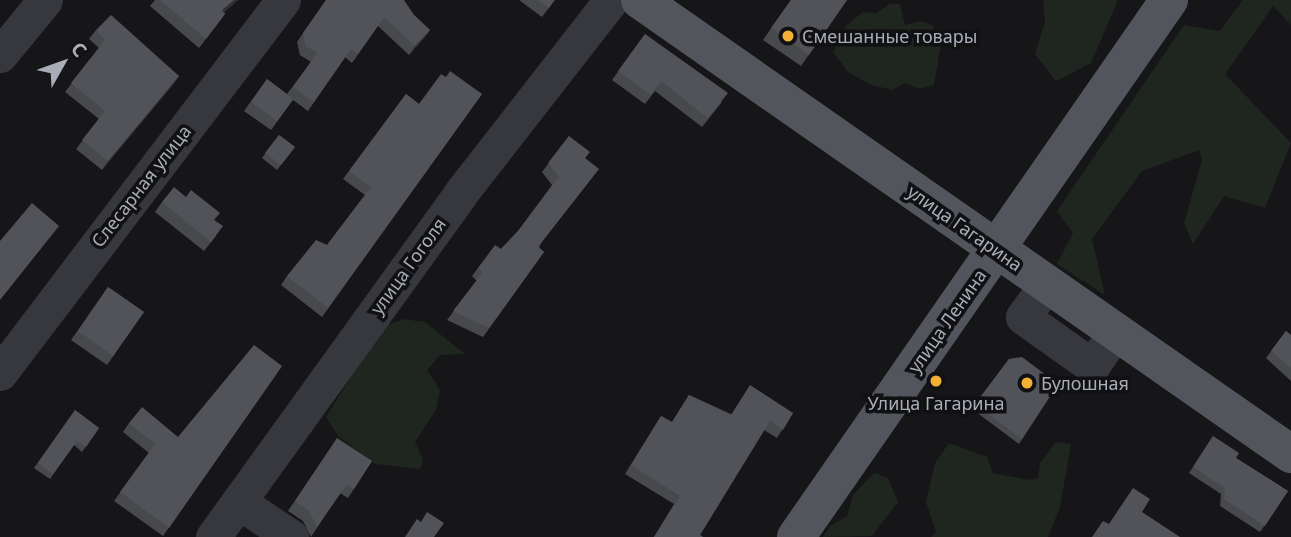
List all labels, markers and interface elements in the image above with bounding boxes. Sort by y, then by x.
place label: Смешанные товары [802,25,977,47]
north arrow [28,28,98,98]
marker: Смешанные товары [780,28,796,44]
text: С [65,36,93,63]
street label: Слесарная улица [87,121,195,251]
street label: улица Гагарина [903,180,1027,276]
street label: улица Гоголя [366,213,450,319]
street label: улица Ленина [903,265,991,377]
place label: Булошная [1041,372,1129,394]
marker: Улица Гагарина [928,373,944,389]
marker: Булошная [1019,375,1035,391]
place label: Улица Гагарина [867,392,1005,414]

